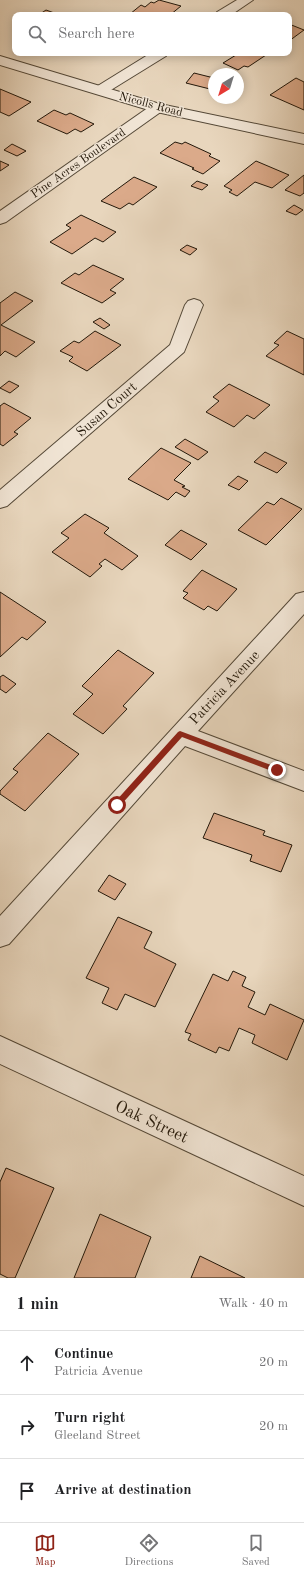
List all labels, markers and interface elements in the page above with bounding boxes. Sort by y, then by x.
search box [12,12,292,56]
icon: search [26,23,48,45]
text: Search here [58,27,135,42]
north arrow [208,68,244,104]
street label: Nicolls Road [118,91,184,119]
street label: Pine Acres Boulevard [29,127,128,201]
street label: Susan Court [74,380,140,440]
street label: Patricia Avenue [187,648,262,727]
route end [268,761,286,779]
route start [108,796,126,814]
street label: Oak Street [112,1098,191,1147]
text: 1 min [16,1296,59,1313]
text: Walk · 40 m [219,1297,288,1310]
text: Continue [54,1347,113,1362]
icon: ahead [16,1352,38,1374]
text: 20 m [259,1356,288,1369]
text: Patricia Avenue [54,1365,143,1378]
text: Turn right [54,1411,125,1426]
icon: right [16,1416,38,1438]
text: 20 m [259,1420,288,1433]
text: Gleeland Street [54,1429,141,1442]
icon: arrive [16,1480,38,1502]
text: Arrive at destination [54,1483,192,1498]
tab: Map [34,1532,56,1570]
tab: Directions [125,1532,173,1570]
tab: Saved [242,1532,270,1570]

